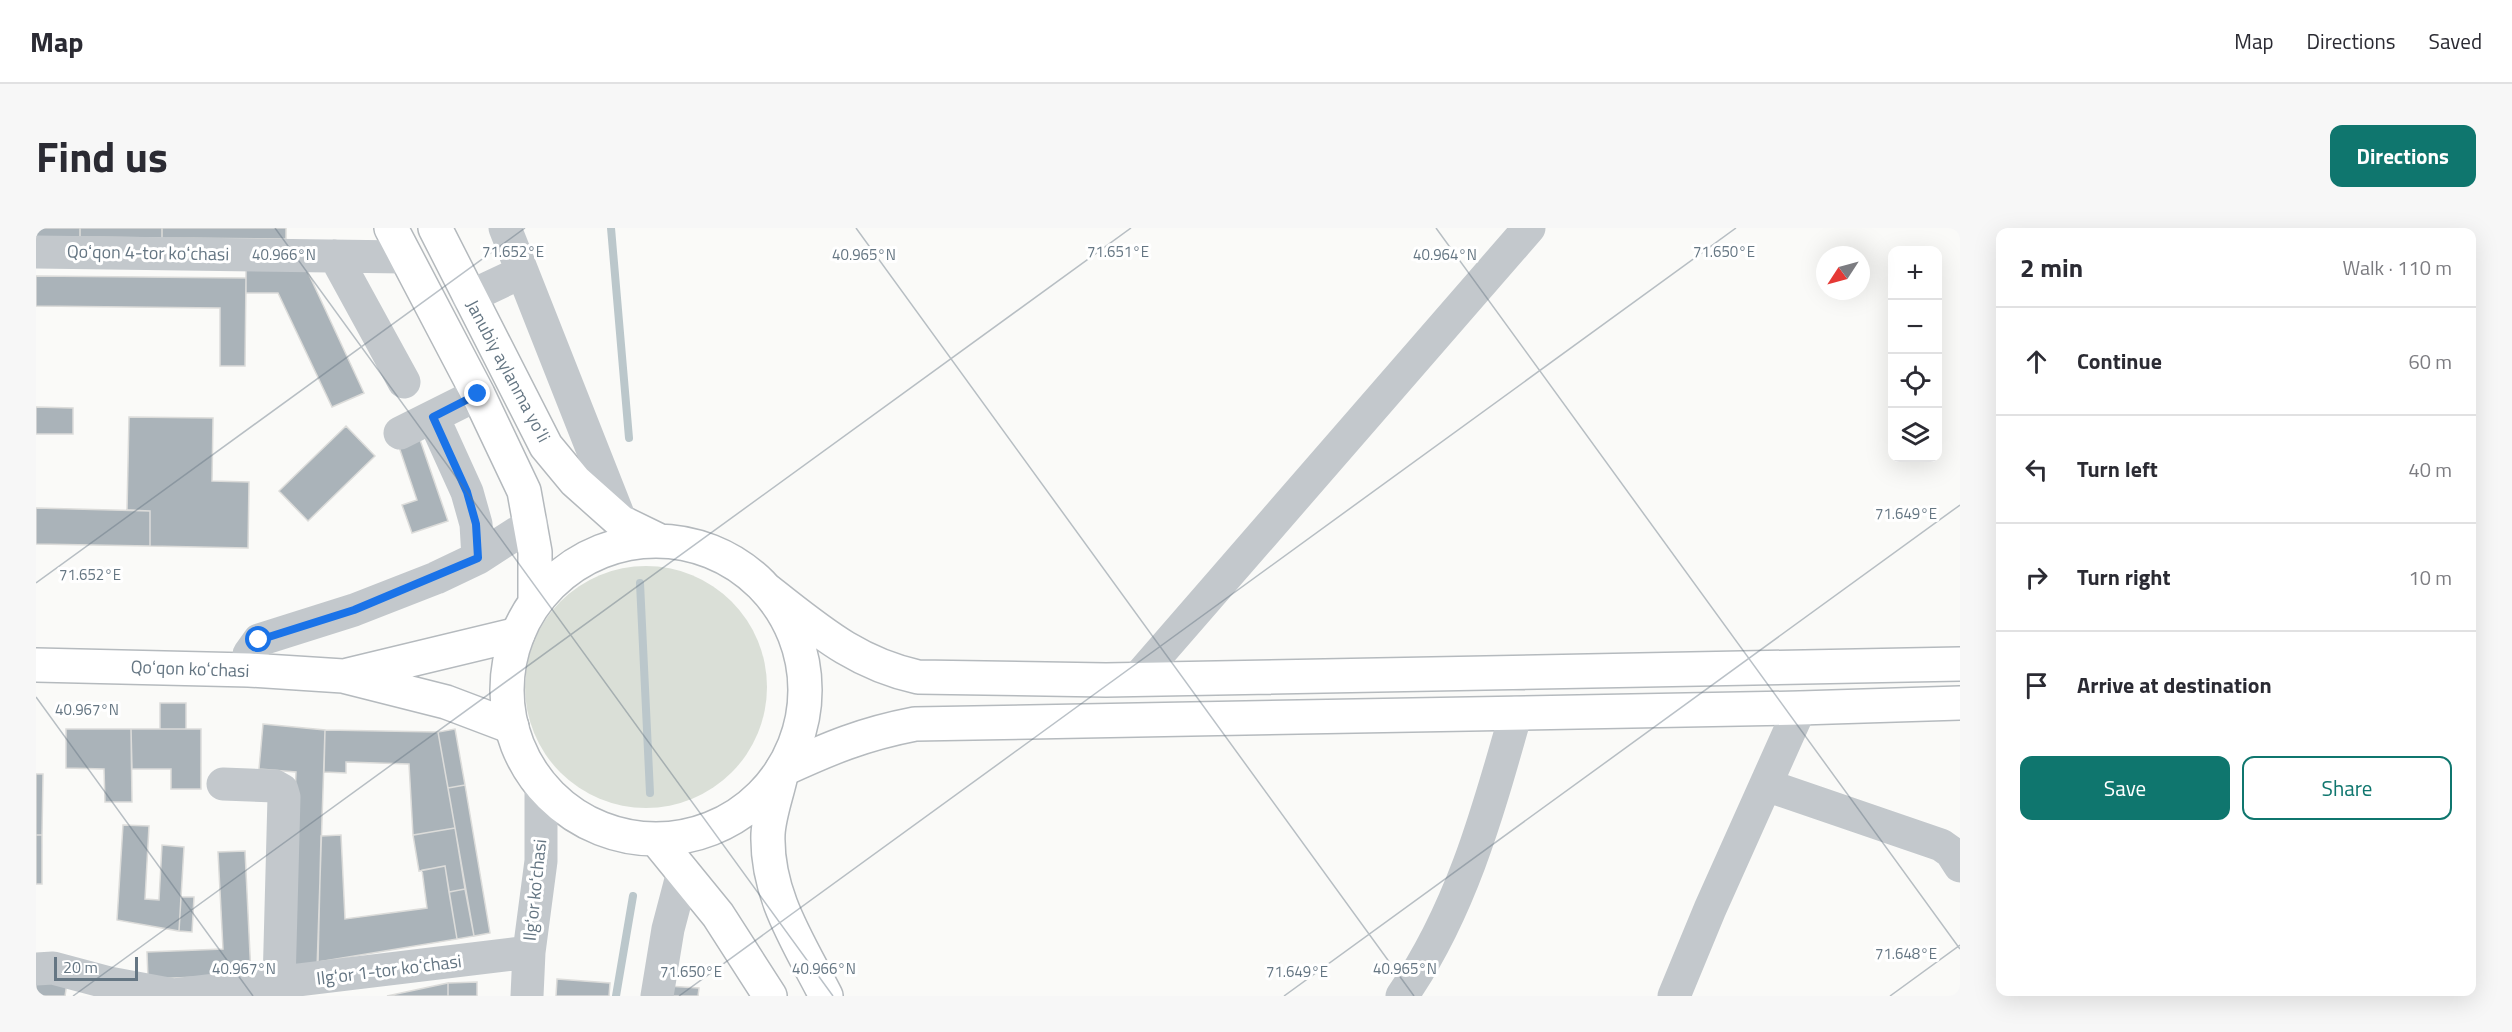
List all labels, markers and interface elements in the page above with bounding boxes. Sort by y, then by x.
text: Map [30,20,84,63]
text: Map [2234,25,2274,57]
text: Directions [2307,25,2396,57]
text: Saved [2429,25,2482,57]
text: Find us [36,124,168,188]
button: Directions [2330,125,2476,187]
street label: Qoʻqon 4-tor koʻchasi [67,238,229,267]
text: 71.652°E [482,240,544,263]
text: 71.651°E [1087,240,1149,263]
text: 71.650°E [1693,240,1755,263]
text: 40.966°N [252,243,316,266]
text: 40.965°N [832,243,896,266]
text: 40.964°N [1413,243,1477,266]
north arrow [1816,246,1870,300]
map controls [1888,246,1942,462]
button: + [1888,246,1942,300]
text: 2 min [2020,248,2083,287]
text: Walk · 110 m [2343,252,2452,283]
street label: Janubiy aylanma yoʻli [459,295,557,447]
button: − [1888,300,1942,354]
text: Continue [2077,344,2162,378]
icon: ahead [2020,345,2053,378]
text: 60 m [2408,346,2452,377]
button: locate [1888,354,1942,408]
route end [464,380,490,406]
button: layers [1888,408,1942,462]
text: Turn left [2077,452,2158,486]
icon: left [2020,453,2053,486]
text: 40 m [2408,454,2452,485]
text: 71.649°E [1875,502,1937,525]
text: Turn right [2077,560,2171,594]
icon: right [2020,561,2053,594]
text: 10 m [2408,562,2452,593]
text: 71.652°E [59,563,121,586]
route start [245,626,271,652]
street label: Qoʻqon koʻchasi [130,653,250,684]
text: Arrive at destination [2077,668,2272,702]
icon: arrive [2020,669,2053,702]
text: 40.967°N [55,698,119,721]
button: Save [2020,756,2230,820]
button: Share [2242,756,2452,820]
street label: Ilgʻor koʻchasi [516,838,553,942]
text: 71.648°E [1875,942,1937,965]
street label: Ilgʻor 1-tor koʻchasi [315,947,463,992]
scale bar [54,954,138,982]
text: 20 m [63,955,98,979]
text: 40.967°N [212,957,276,980]
text: 40.966°N [792,957,856,980]
text: 40.965°N [1373,957,1437,980]
text: 71.650°E [660,960,722,983]
text: 71.649°E [1266,960,1328,983]

